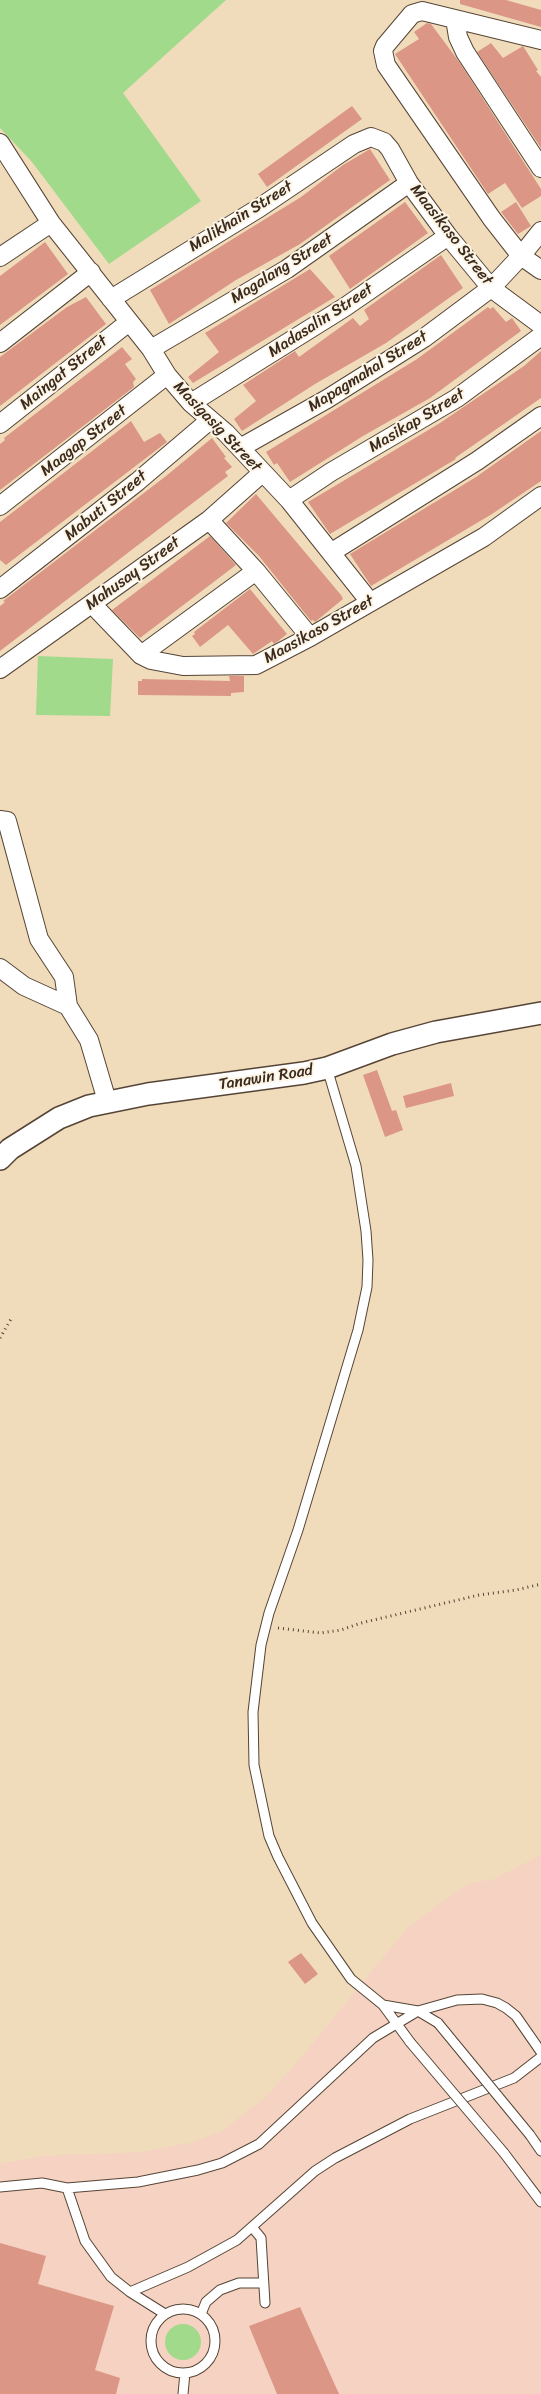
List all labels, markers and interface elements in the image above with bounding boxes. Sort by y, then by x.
street label: Malikhain Street [186,177,296,257]
street label: Maasikaso Street [406,181,496,289]
street label: Magalang Street [227,230,337,308]
street label: Madasalin Street [265,280,377,362]
street label: Mapagmahal Street [305,327,431,417]
street label: Maingat Street [16,332,112,414]
street label: Masigasig Street [169,378,265,476]
street label: Masikap Street [366,385,468,457]
street label: Maagap Street [37,401,131,481]
street label: Mabuti Street [61,467,151,545]
street label: Mahusay Street [82,533,184,615]
street label: Maasikaso Street [261,592,377,668]
street label: Tanawin Road [218,1061,314,1095]

